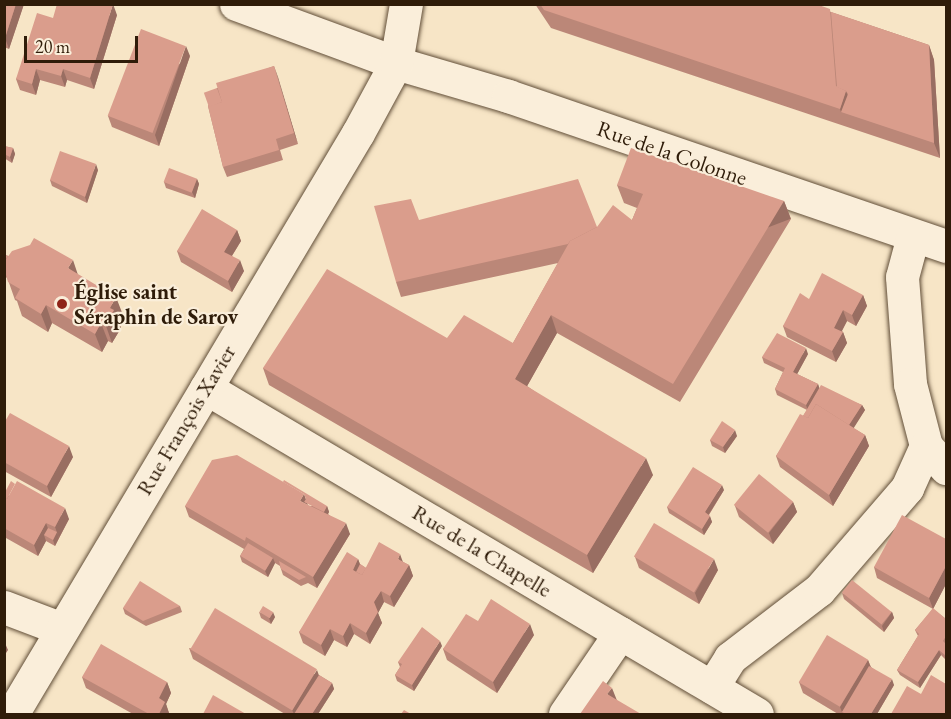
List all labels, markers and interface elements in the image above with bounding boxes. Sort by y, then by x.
scale bar [27,24,141,62]
text: 20 m [35,35,70,58]
street label: Rue de la Colonne [593,115,751,191]
place label: Église saint Séraphin de Sarov [74,278,238,330]
marker: Église saint Séraphin de Sarov [55,297,69,311]
street label: Rue François Xavier [131,340,241,500]
street label: Rue de la Chapelle [408,499,556,603]

